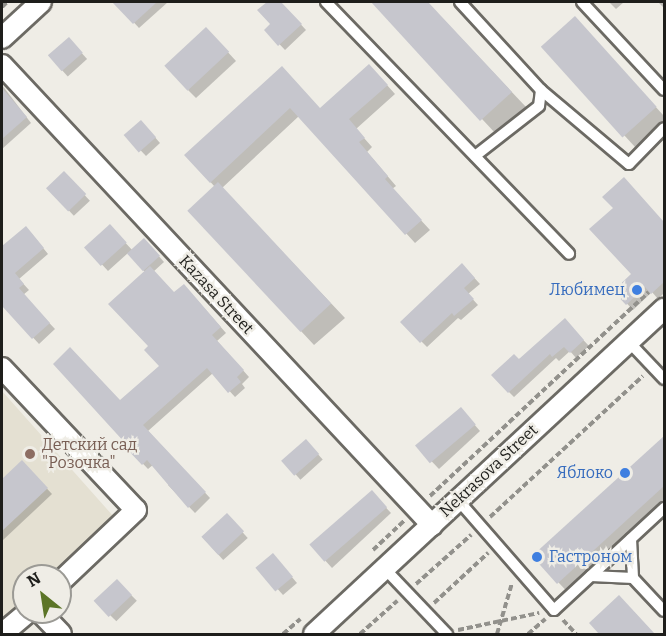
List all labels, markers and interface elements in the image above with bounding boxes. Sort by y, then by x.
street label: Kazasa Street [175,252,257,338]
place label: Любимец [549,280,625,300]
marker: Любимец [630,283,644,297]
street label: Nekrasova Street [436,421,542,521]
place label: Детский сад "Розочка" [42,435,137,473]
marker: Детский сад "Розочка" [23,447,37,461]
place label: Яблоко [557,463,613,483]
marker: Яблоко [618,466,632,480]
place label: Гастроном [549,547,632,567]
marker: Гастроном [530,550,544,564]
north arrow [12,564,72,624]
text: N [24,568,44,591]

